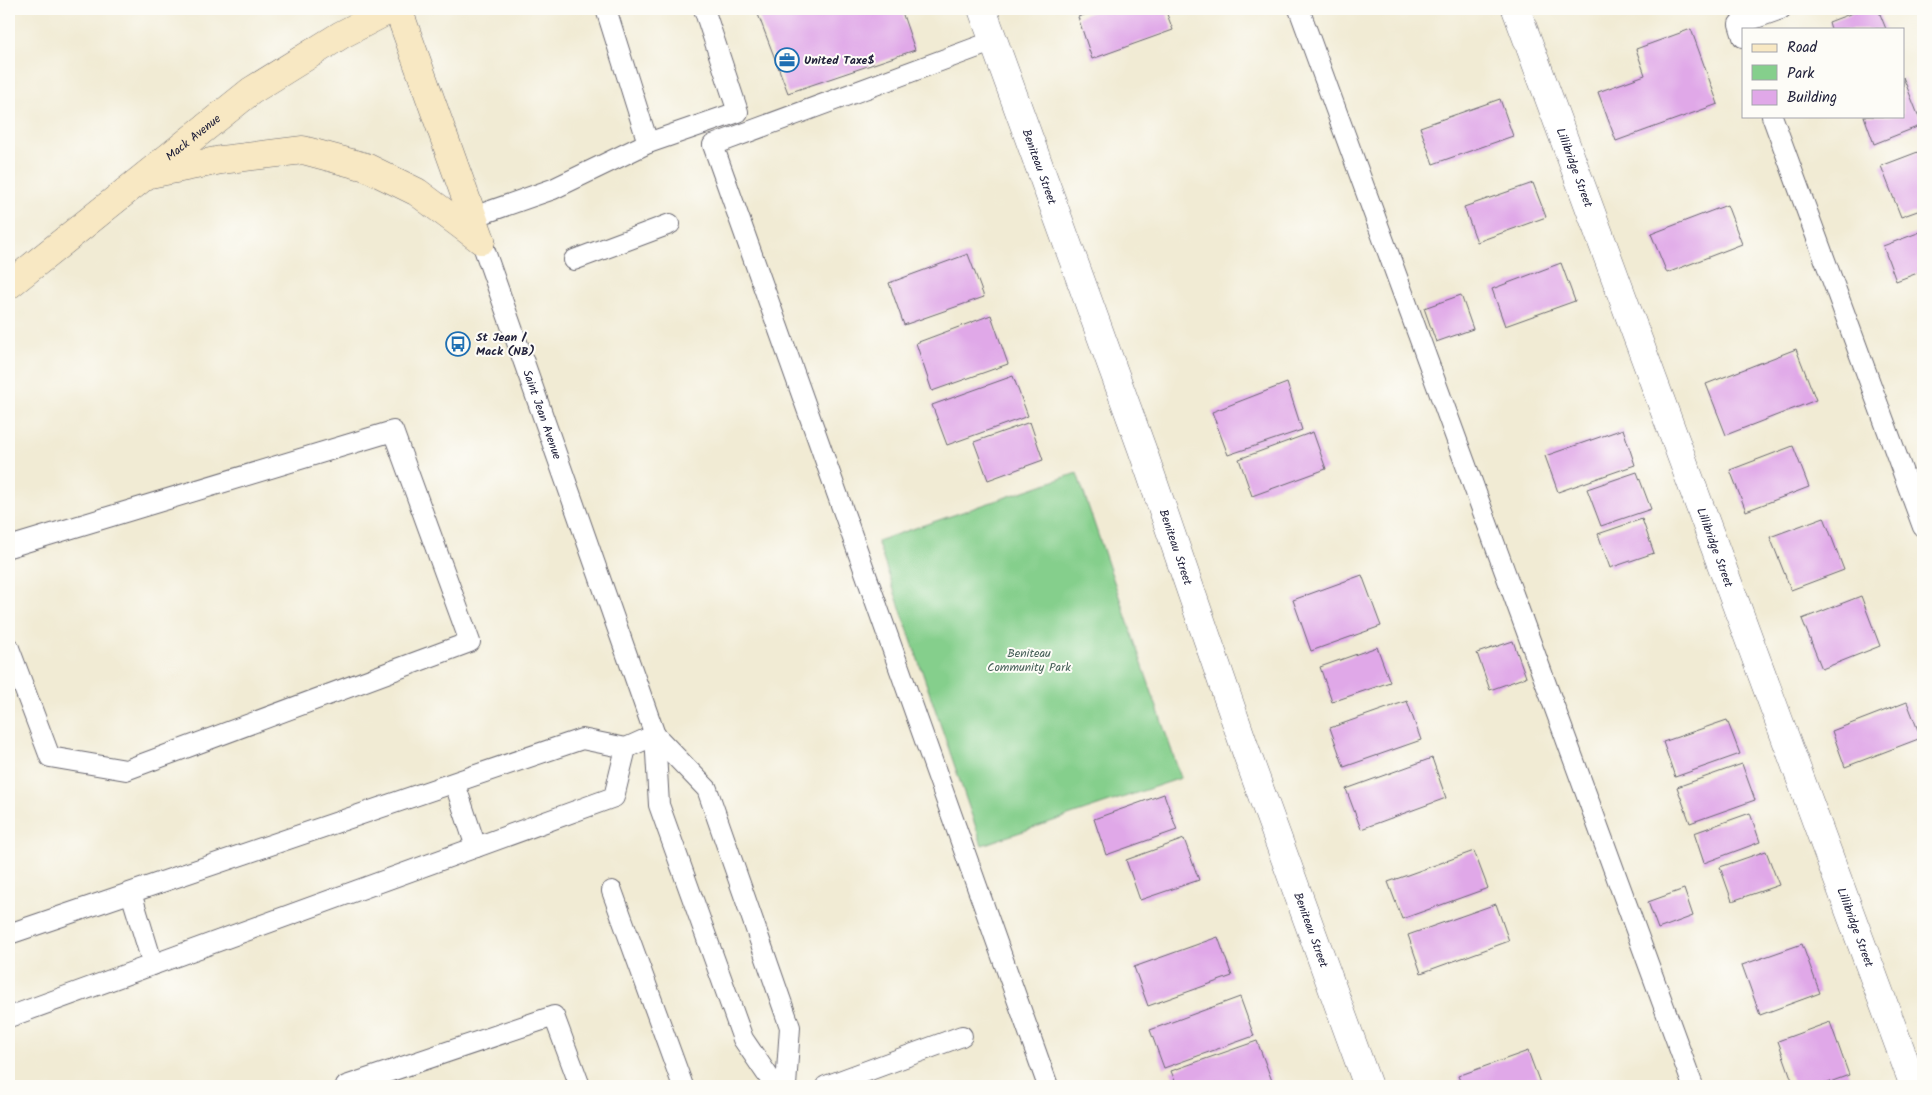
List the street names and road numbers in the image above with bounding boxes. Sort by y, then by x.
street label: Mack Avenue [161,109,225,166]
street label: Lillibridge Street [1551,125,1598,210]
street label: Beniteau Street [1017,126,1062,208]
street label: Saint Jean Avenue [518,367,567,463]
street label: Lillibridge Street [1692,505,1739,590]
street label: Beniteau Street [1154,507,1198,588]
street label: Lillibridge Street [1832,885,1879,970]
street label: Beniteau Street [1289,890,1334,971]

